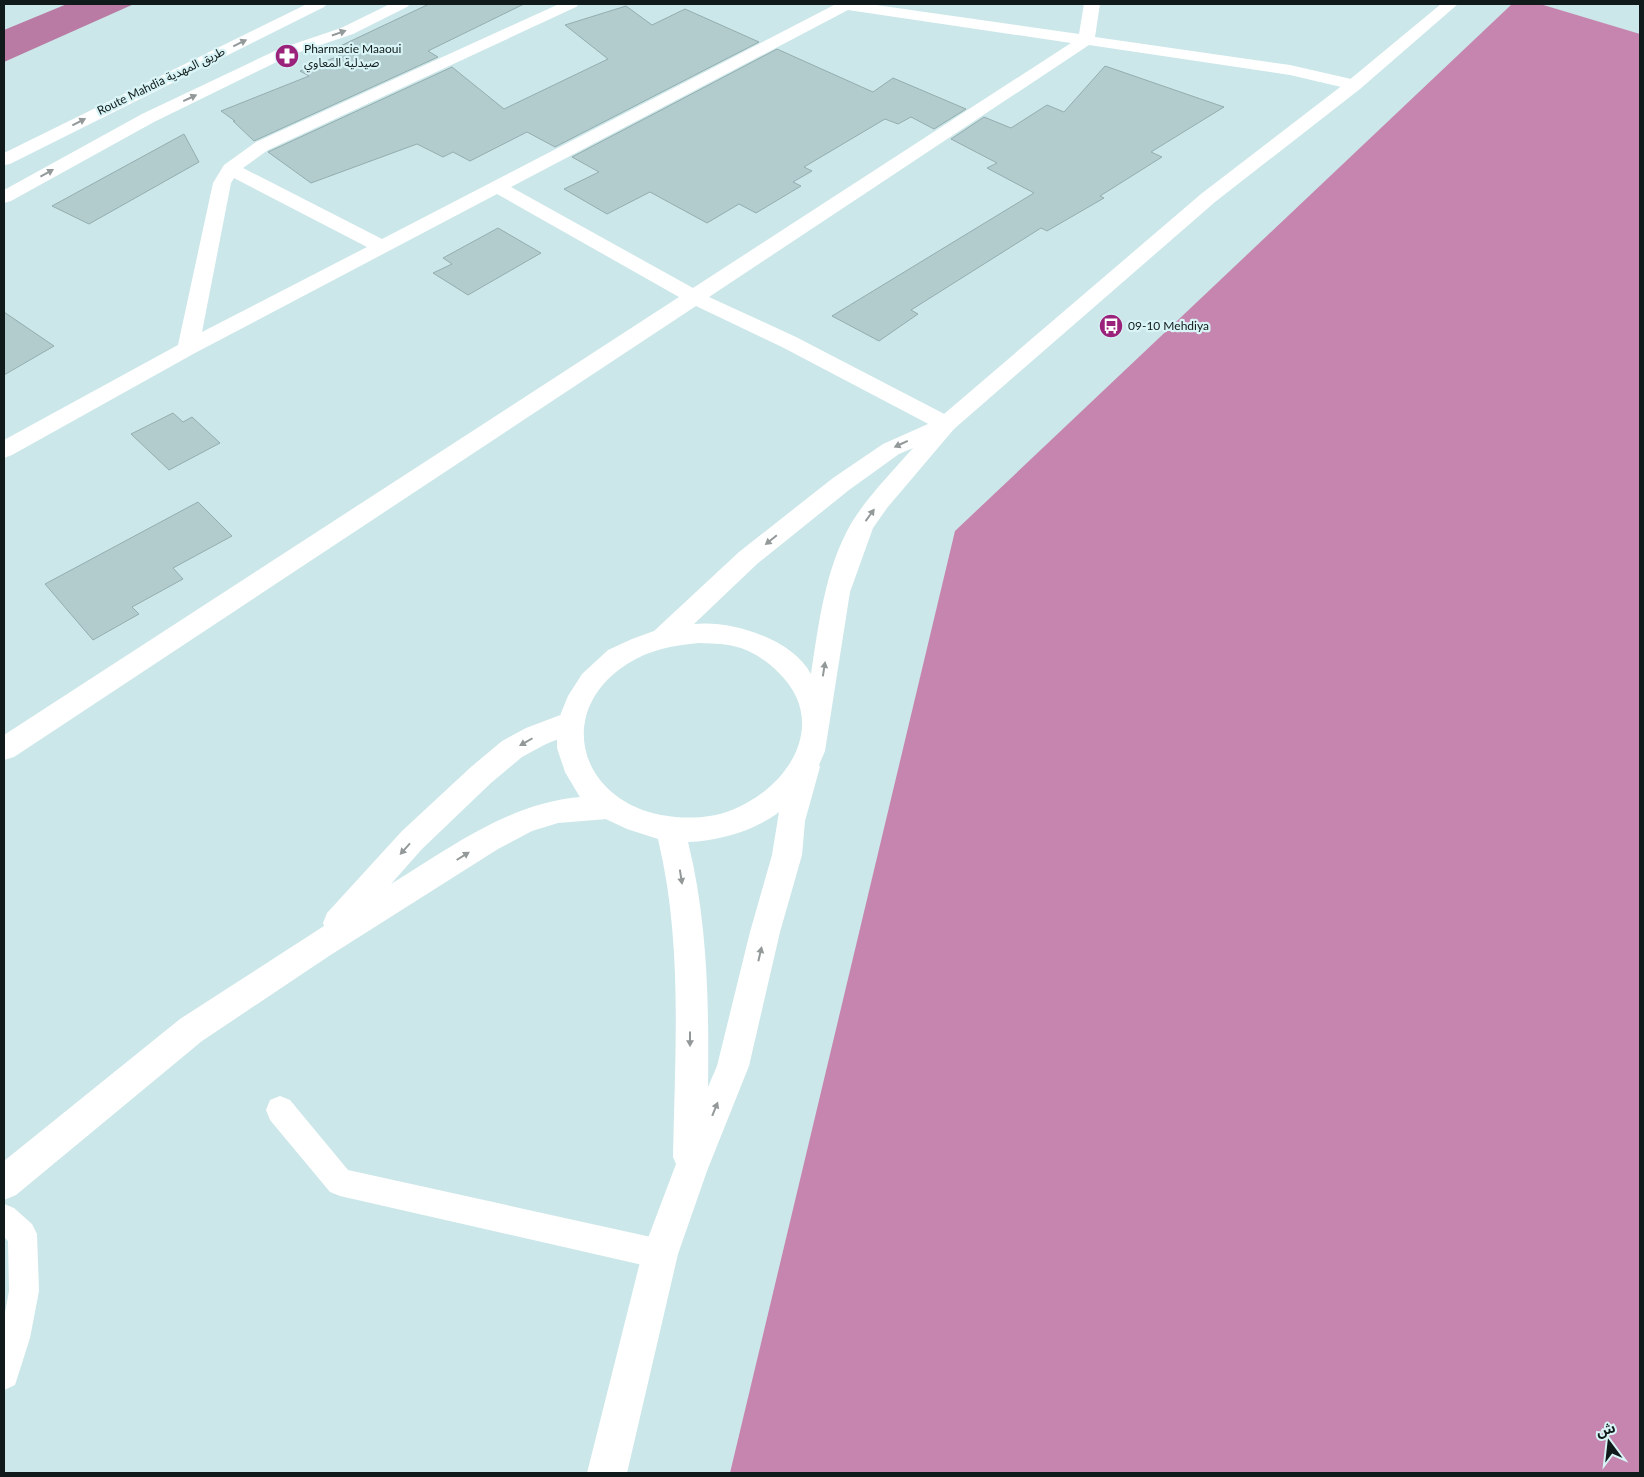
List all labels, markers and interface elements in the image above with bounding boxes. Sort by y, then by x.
one-way arrow [332,29,347,37]
one-way arrow [233,38,247,46]
place label: Pharmacie Maaoui صيدلية المعاوي [304,41,401,73]
street label: Route Mahdia طريق المهدية [94,43,228,119]
pharmacy icon: Pharmacie Maaoui صيدلية المعاوي [274,43,300,69]
one-way arrow [183,94,198,102]
one-way arrow [72,118,86,126]
one-way arrow [40,169,53,178]
bus stop icon: 09-10 Mehdiya [1098,313,1124,339]
place label: 09-10 Mehdiya [1128,318,1209,333]
one-way arrow [894,441,908,449]
one-way arrow [865,508,875,522]
one-way arrow [764,535,777,545]
one-way arrow [821,661,829,677]
one-way arrow [520,737,533,746]
one-way arrow [399,842,411,854]
one-way arrow [457,851,470,860]
one-way arrow [678,870,686,886]
one-way arrow [756,946,764,961]
one-way arrow [686,1031,694,1047]
one-way arrow [711,1101,719,1116]
north arrow [1584,1417,1634,1467]
text: ش [1594,1418,1617,1440]

